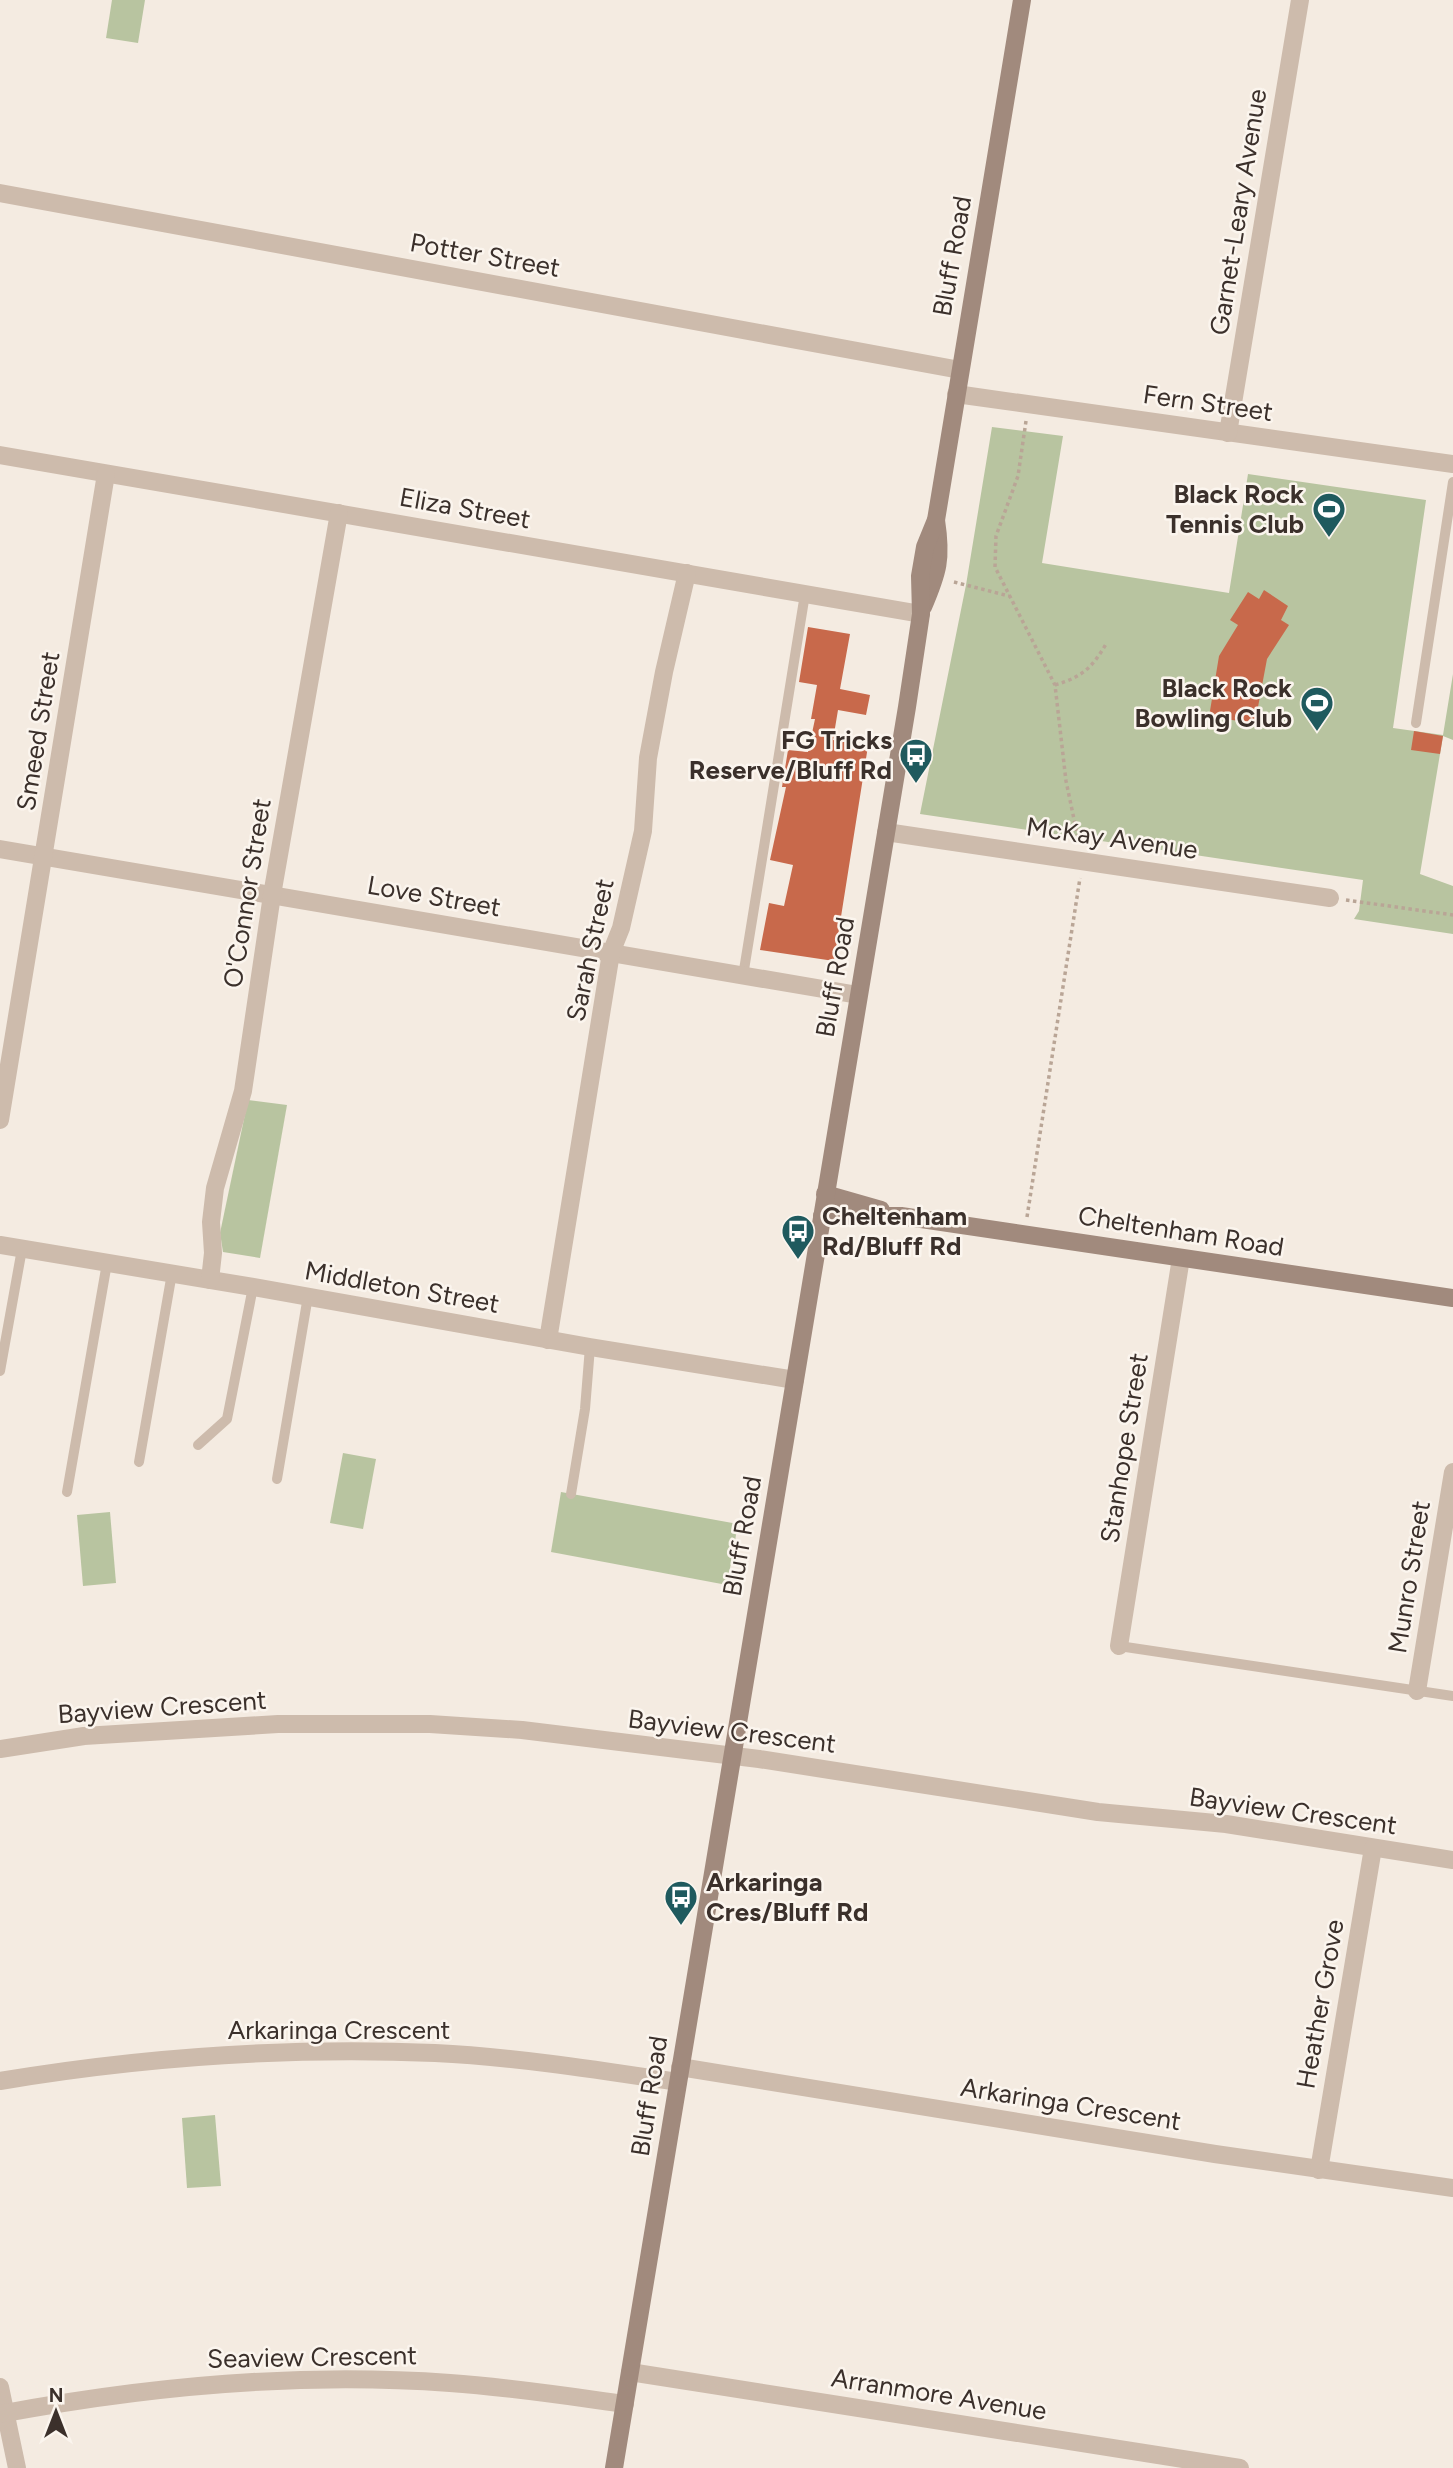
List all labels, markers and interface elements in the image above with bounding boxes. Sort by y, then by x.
street label: Garnet-Leary Avenue [1203,87,1273,337]
street label: Bluff Road [926,193,978,319]
street label: Potter Street [408,226,563,284]
street label: Fern Street [1141,378,1275,428]
place label: Black Rock Tennis Club [1166,478,1304,540]
street label: Eliza Street [397,481,533,535]
sports icon: Black Rock Tennis Club [1310,490,1348,539]
street label: Smeed Street [10,649,66,813]
place label: Black Rock Bowling Club [1135,672,1292,734]
sports icon: Black Rock Bowling Club [1298,684,1336,733]
place label: FG Tricks Reserve/Bluff Rd [689,724,892,786]
bus stop icon: FG Tricks Reserve/Bluff Rd [897,736,935,785]
street label: O'Connor Street [216,796,278,990]
street label: McKay Avenue [1024,810,1200,866]
street label: Love Street [365,869,503,923]
street label: Sarah Street [559,876,621,1024]
street label: Bluff Road [809,914,861,1040]
street label: Cheltenham Road [1076,1199,1286,1263]
place label: Cheltenham Rd/Bluff Rd [822,1200,967,1262]
bus stop icon: Cheltenham Rd/Bluff Rd [779,1212,817,1261]
street label: Middleton Street [302,1254,502,1320]
street label: Stanhope Street [1093,1351,1155,1545]
street label: Bluff Road [716,1473,768,1599]
street label: Munro Street [1381,1498,1437,1656]
street label: Bayview Crescent [56,1684,268,1730]
street label: Bayview Crescent [626,1702,838,1760]
street label: Bayview Crescent [1187,1781,1399,1841]
place label: Arkaringa Cres/Bluff Rd [706,1866,868,1928]
bus stop icon: Arkaringa Cres/Bluff Rd [662,1878,700,1927]
street label: Heather Grove [1289,1917,1351,2091]
street label: Arkaringa Crescent [228,2014,451,2046]
street label: Bluff Road [624,2033,674,2159]
street label: Arkaringa Crescent [959,2071,1184,2137]
street label: Seaview Crescent [207,2339,417,2375]
street label: Arranmore Avenue [829,2361,1049,2427]
north arrow [21,2377,91,2447]
text: N [49,2384,63,2407]

